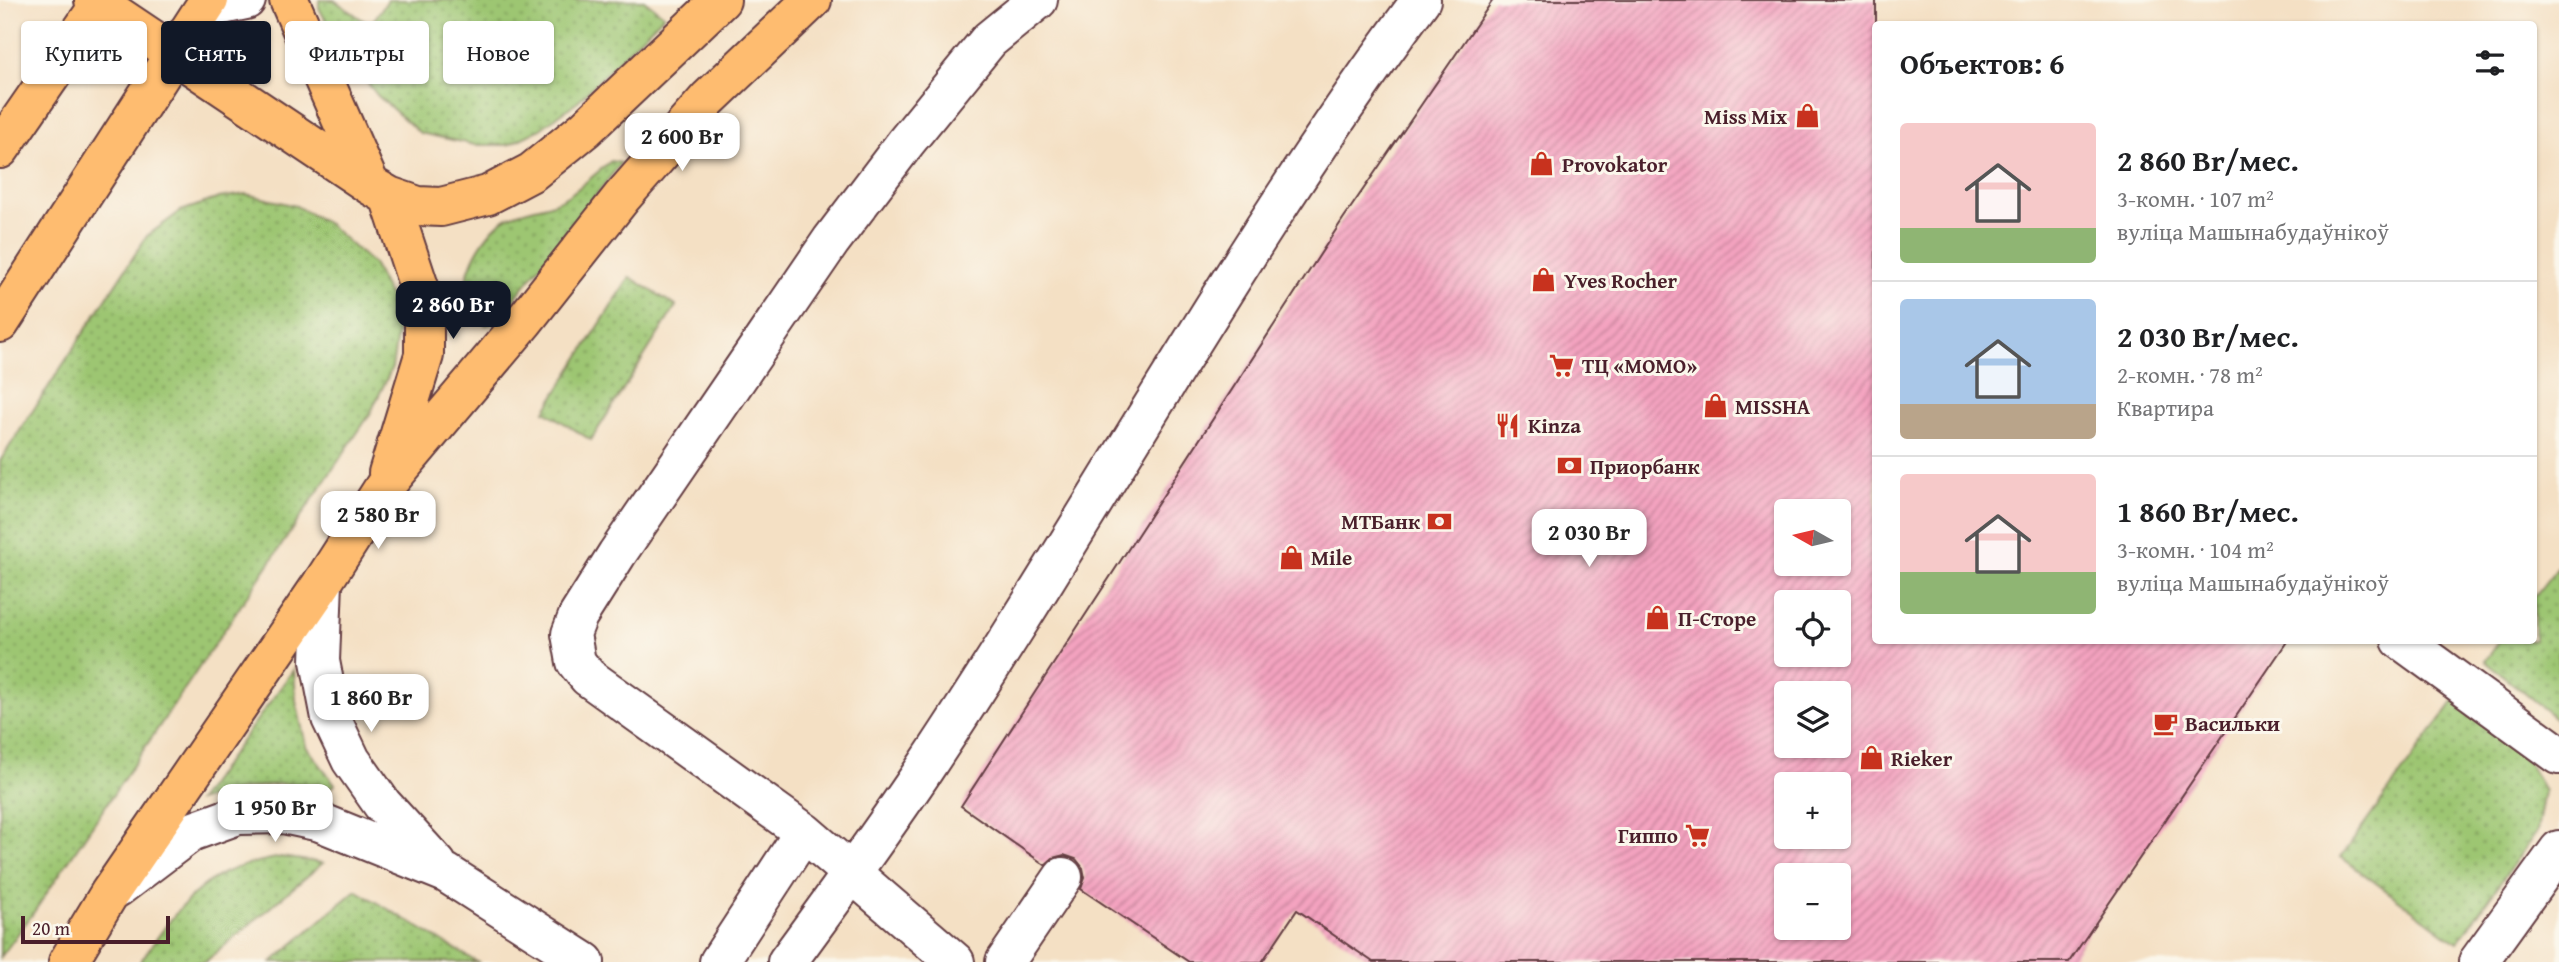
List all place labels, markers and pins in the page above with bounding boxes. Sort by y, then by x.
place label: Miss Mix [1704,101,1787,132]
shop icon: Miss Mix [1793,102,1821,130]
pin: 2 600 Br [610,114,754,173]
place label: Provokator [1562,149,1668,180]
shop icon: Provokator [1528,150,1556,178]
place label: Yves Rocher [1564,265,1678,296]
shop icon: Yves Rocher [1530,266,1558,294]
pin: 2 860 Br [381,282,525,341]
place label: ТЦ «МОМО» [1582,350,1697,381]
supermarket icon: ТЦ «МОМО» [1548,351,1576,379]
place label: MISSHA [1735,391,1811,422]
shop icon: MISSHA [1701,392,1729,420]
place label: Kinza [1528,410,1581,441]
restaurant icon: Kinza [1494,411,1522,439]
place label: Приорбанк [1590,451,1700,482]
bank icon: Приорбанк [1556,452,1584,480]
pin: 2 580 Br [306,491,450,551]
place label: МТБанк [1341,506,1421,537]
bank icon: МТБанк [1426,507,1454,535]
pin: 2 030 Br [1517,510,1661,569]
place label: Mile [1311,542,1352,573]
shop icon: Mile [1277,543,1305,571]
place label: П-Сторе [1678,603,1756,634]
shop icon: П-Сторе [1644,604,1672,632]
pin: 1 860 Br [299,674,443,734]
place label: Васильки [2185,708,2280,739]
cafe icon: Васильки [2151,709,2179,737]
place label: Rieker [1891,743,1953,774]
shop icon: Rieker [1857,744,1885,772]
pin: 1 950 Br [203,784,347,844]
place label: Гиппо [1618,820,1678,851]
supermarket icon: Гиппо [1684,821,1712,849]

